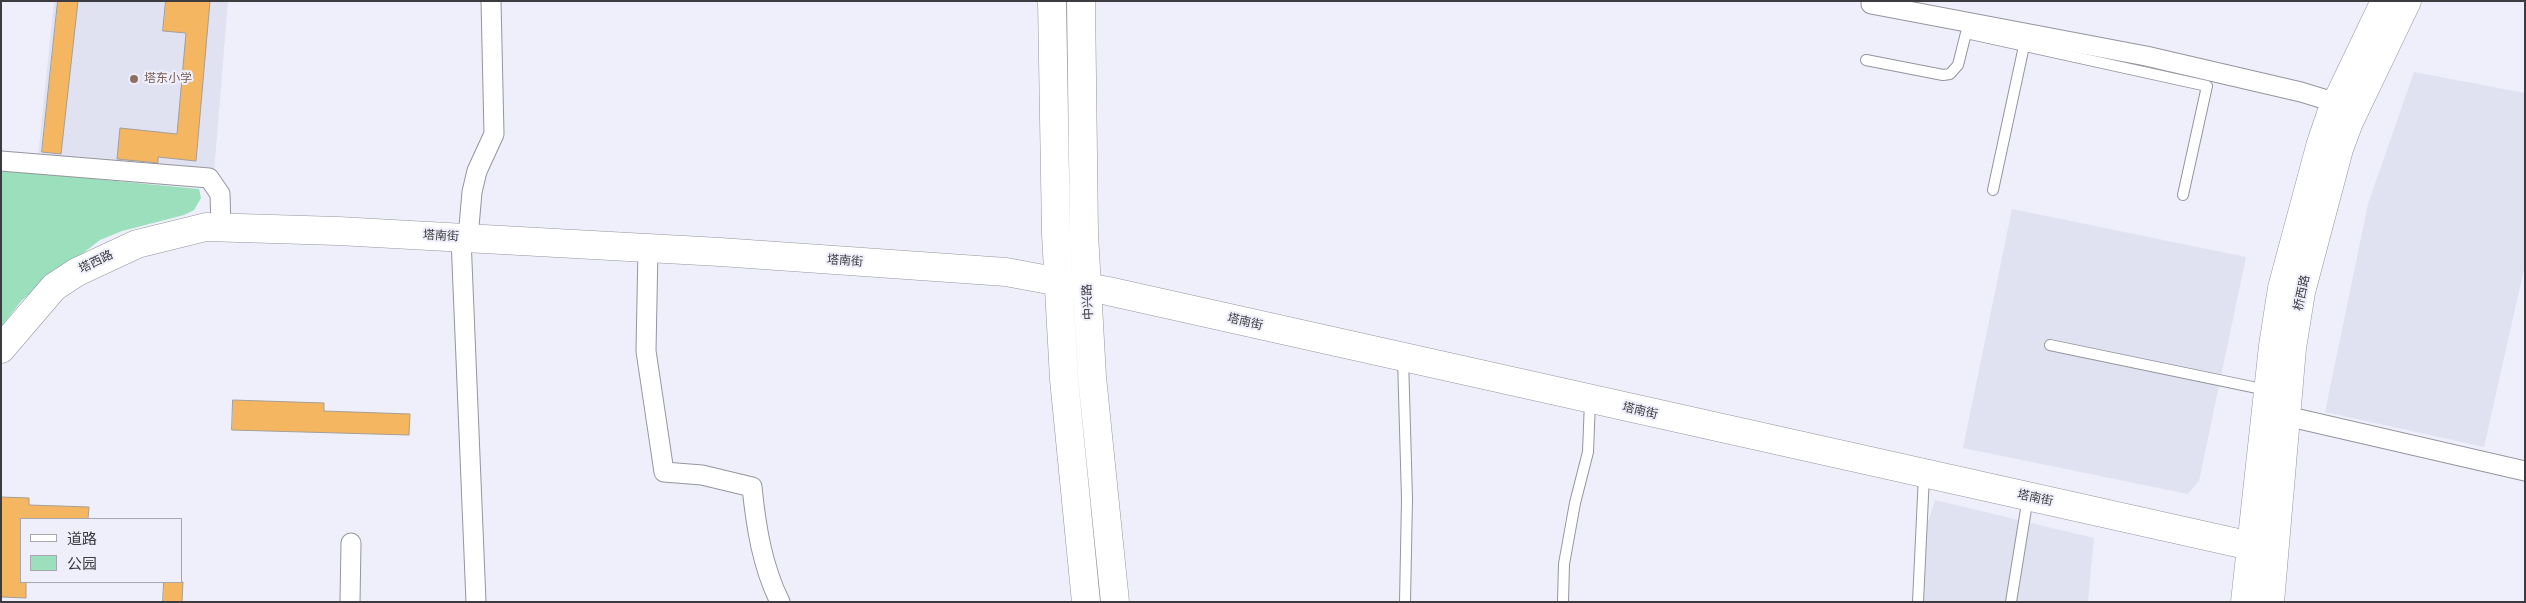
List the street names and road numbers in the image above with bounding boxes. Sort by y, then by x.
street label: 塔南街 [423,228,459,244]
street label: 塔西路 [77,248,115,276]
street label: 塔南街 [827,253,863,269]
street label: 桥西路 [2291,274,2313,312]
street label: 中兴路 [1080,284,1096,320]
street label: 塔南街 [1226,311,1264,333]
street label: 塔南街 [1621,400,1659,422]
street label: 塔南街 [2016,487,2054,509]

